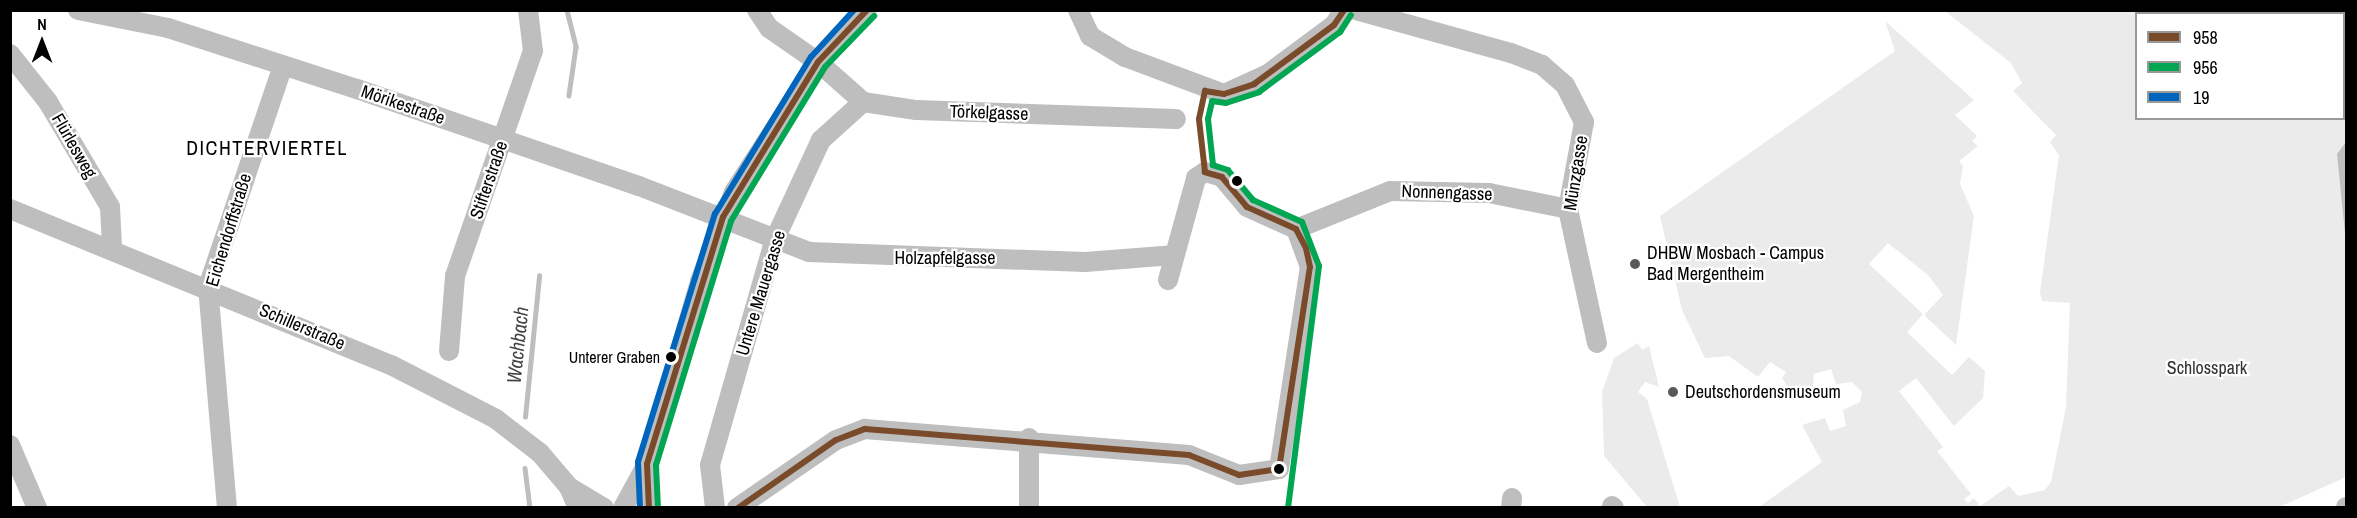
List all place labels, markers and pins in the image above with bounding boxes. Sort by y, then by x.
unlabelled marker [1231,175,1243,187]
place label: DHBW Mosbach - Campus Bad Mergentheim [1647,243,1824,286]
marker: DHBW Mosbach - Campus Bad Mergentheim [1628,257,1642,271]
place label: Unterer Graben [569,347,660,367]
marker: Unterer Graben [665,351,677,363]
place label: Deutschordensmuseum [1685,381,1841,403]
marker: Deutschordensmuseum [1666,385,1680,399]
unlabelled marker [1273,463,1285,475]

